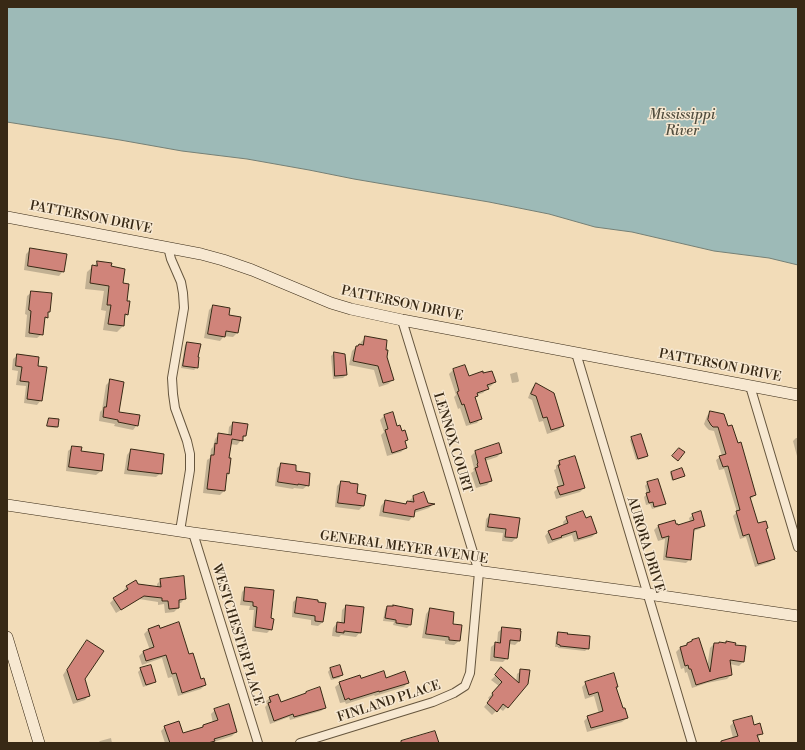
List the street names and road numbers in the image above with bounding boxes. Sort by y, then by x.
street label: PATTERSON DRIVE [28,198,154,238]
street label: PATTERSON DRIVE [339,283,465,325]
street label: PATTERSON DRIVE [657,346,783,386]
street label: LENNOX COURT [429,391,475,495]
street label: AURORA DRIVE [623,495,667,595]
street label: GENERAL MEYER AVENUE [319,528,489,568]
street label: WESTCHESTER PLACE [208,562,266,708]
street label: FINLAND PLACE [335,678,443,726]

